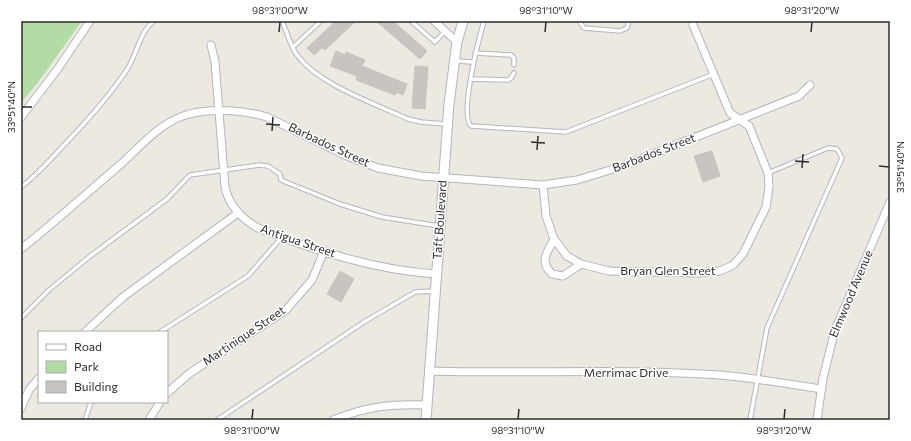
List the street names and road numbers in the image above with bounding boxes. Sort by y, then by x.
street label: Barbados Street [287,119,372,169]
street label: Barbados Street [610,130,697,174]
street label: Taft Boulevard [429,180,449,260]
street label: Antigua Street [259,221,338,260]
street label: Elmwood Avenue [825,248,875,339]
street label: Bryan Glen Street [620,263,716,277]
street label: Martinique Street [199,302,287,368]
street label: Merrimac Drive [584,365,668,379]

